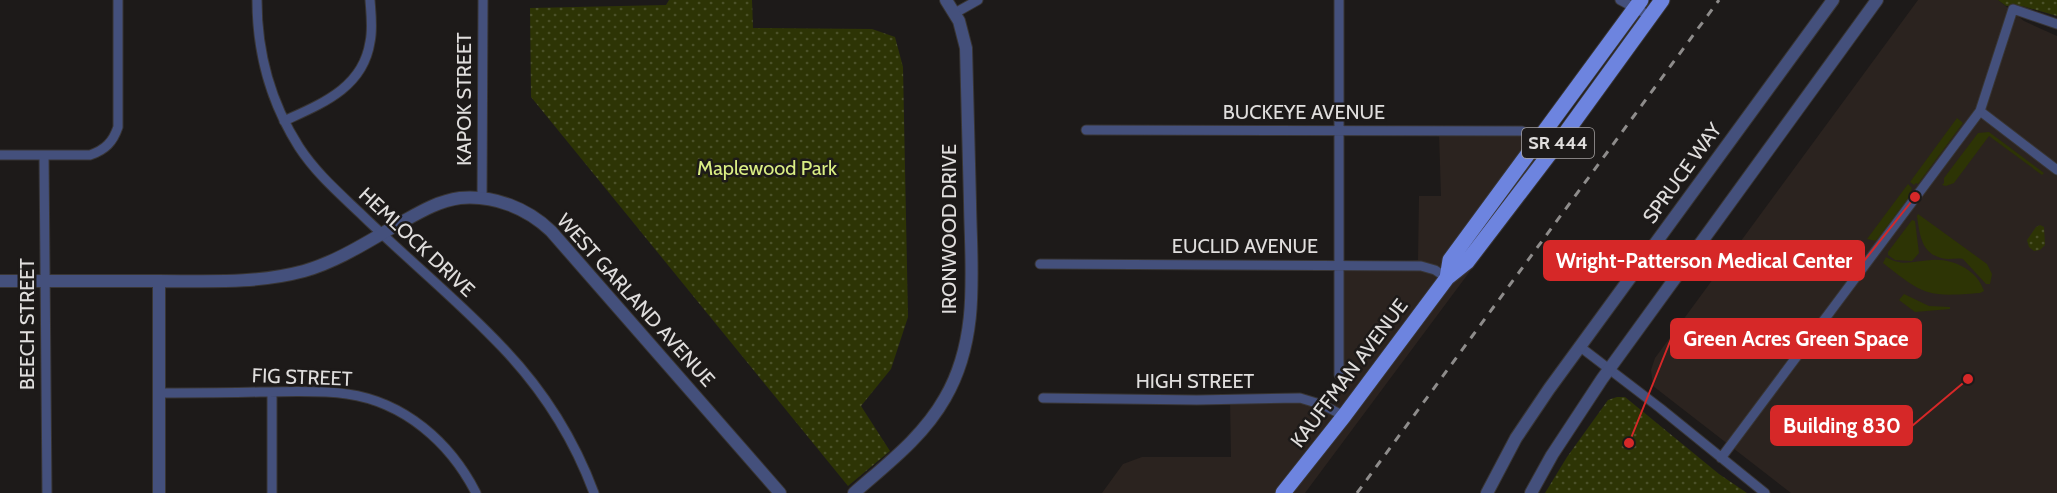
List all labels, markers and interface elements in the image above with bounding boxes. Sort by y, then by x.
street label: KAPOK STREET [452,32,476,166]
street label: BUCKEYE AVENUE [1223,100,1385,124]
street label: SPRUCE WAY [1638,118,1727,228]
road number: SR 444 [1522,128,1594,158]
street label: IRONWOOD DRIVE [937,144,961,314]
park label: Maplewood Park [697,156,837,180]
street label: HEMLOCK DRIVE [354,182,480,302]
street label: WEST GARLAND AVENUE [552,209,720,391]
street label: EUCLID AVENUE [1172,234,1318,258]
callout: Wright-Patterson Medical Center [1544,241,1864,280]
text: Wright-Patterson Medical Center [1556,248,1852,273]
street label: BEECH STREET [15,258,39,390]
street label: KAUFFMAN AVENUE [1285,294,1413,452]
callout: Green Acres Green Space [1671,319,1921,358]
text: Green Acres Green Space [1683,326,1909,351]
street label: FIG STREET [251,363,353,391]
street label: HIGH STREET [1136,369,1255,393]
callout: Building 830 [1771,406,1912,445]
text: Building 830 [1783,413,1901,438]

